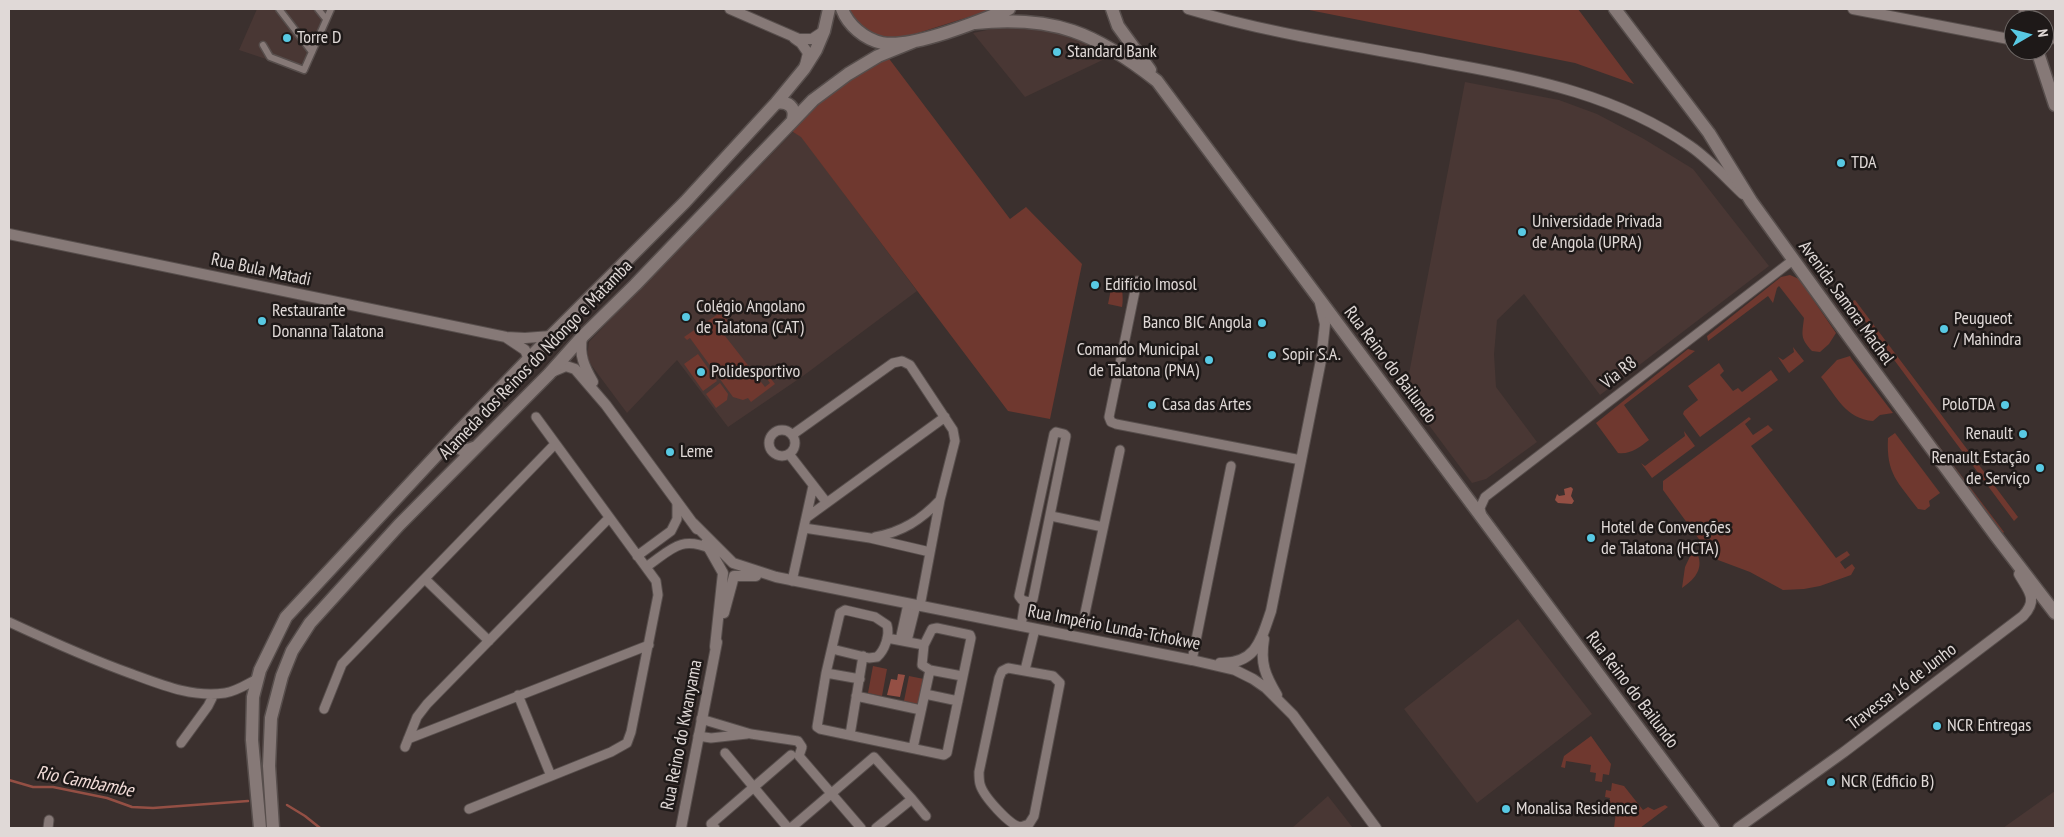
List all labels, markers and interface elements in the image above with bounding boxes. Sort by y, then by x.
north arrow [2004,10,2054,60]
place label: Torre D [297,27,342,49]
text: N [2033,28,2052,38]
marker: Torre D [281,32,293,44]
place label: Standard Bank [1067,41,1157,63]
marker: Standard Bank [1051,46,1063,58]
place label: TDA [1851,152,1877,174]
marker: TDA [1835,157,1847,169]
place label: Universidade Privada de Angola (UPRA) [1532,211,1662,253]
marker: Universidade Privada de Angola (UPRA) [1516,226,1528,238]
street label: Avenida Samora Machel [1794,237,1898,369]
street label: Rua Bula Matadi [209,249,313,291]
street label: Alameda dos Reinos do Ndongo e Matamba [435,256,637,464]
place label: Edifício Imosol [1105,274,1197,296]
marker: Edifício Imosol [1089,279,1101,291]
place label: Colégio Angolano de Talatona (CAT) [696,296,805,338]
place label: Restaurante Donanna Talatona [272,300,384,342]
street label: Rua Reino do Bailundo [1339,302,1441,428]
place label: Peugueot / Mahindra [1954,308,2021,350]
marker: Colégio Angolano de Talatona (CAT) [680,311,692,323]
place label: Banco BIC Angola [1143,312,1252,334]
marker: Restaurante Donanna Talatona [256,315,268,327]
marker: Banco BIC Angola [1256,317,1268,329]
marker: Peugueot / Mahindra [1938,323,1950,335]
place label: Comando Municipal de Talatona (PNA) [1077,339,1199,382]
place label: Sopir S.A. [1282,344,1341,366]
marker: Sopir S.A. [1266,349,1278,361]
street label: Via R8 [1597,352,1641,394]
marker: Comando Municipal de Talatona (PNA) [1203,354,1215,366]
place label: Polidesportivo [711,361,800,383]
marker: Polidesportivo [695,366,707,378]
place label: Casa das Artes [1162,394,1251,416]
place label: PoloTDA [1942,394,1995,416]
marker: Casa das Artes [1146,399,1158,411]
marker: PoloTDA [1999,399,2011,411]
place label: Renault [1966,423,2013,445]
marker: Renault [2017,428,2029,440]
place label: Leme [680,441,713,463]
marker: Leme [664,446,676,458]
place label: Renault Estação de Serviço [1931,447,2030,489]
marker: Renault Estação de Serviço [2034,462,2046,474]
place label: Hotel de Convenções de Talatona (HCTA) [1601,517,1731,560]
marker: Hotel de Convenções de Talatona (HCTA) [1585,532,1597,544]
street label: Rua Império Lunda-Tchokwe [1026,601,1202,655]
street label: Rua Reino do Bailundo [1581,627,1683,753]
street label: Travessa 16 de Junho [1843,639,1961,735]
street label: Rua Reino do Kwanyama [657,658,707,812]
place label: NCR Entregas [1947,715,2031,737]
marker: NCR Entregas [1931,720,1943,732]
water label: Rio Cambambe [35,761,135,803]
place label: NCR (Edficio B) [1841,771,1934,793]
marker: NCR (Edficio B) [1825,776,1837,788]
place label: Monalisa Residence [1516,798,1638,820]
marker: Monalisa Residence [1500,803,1512,815]

